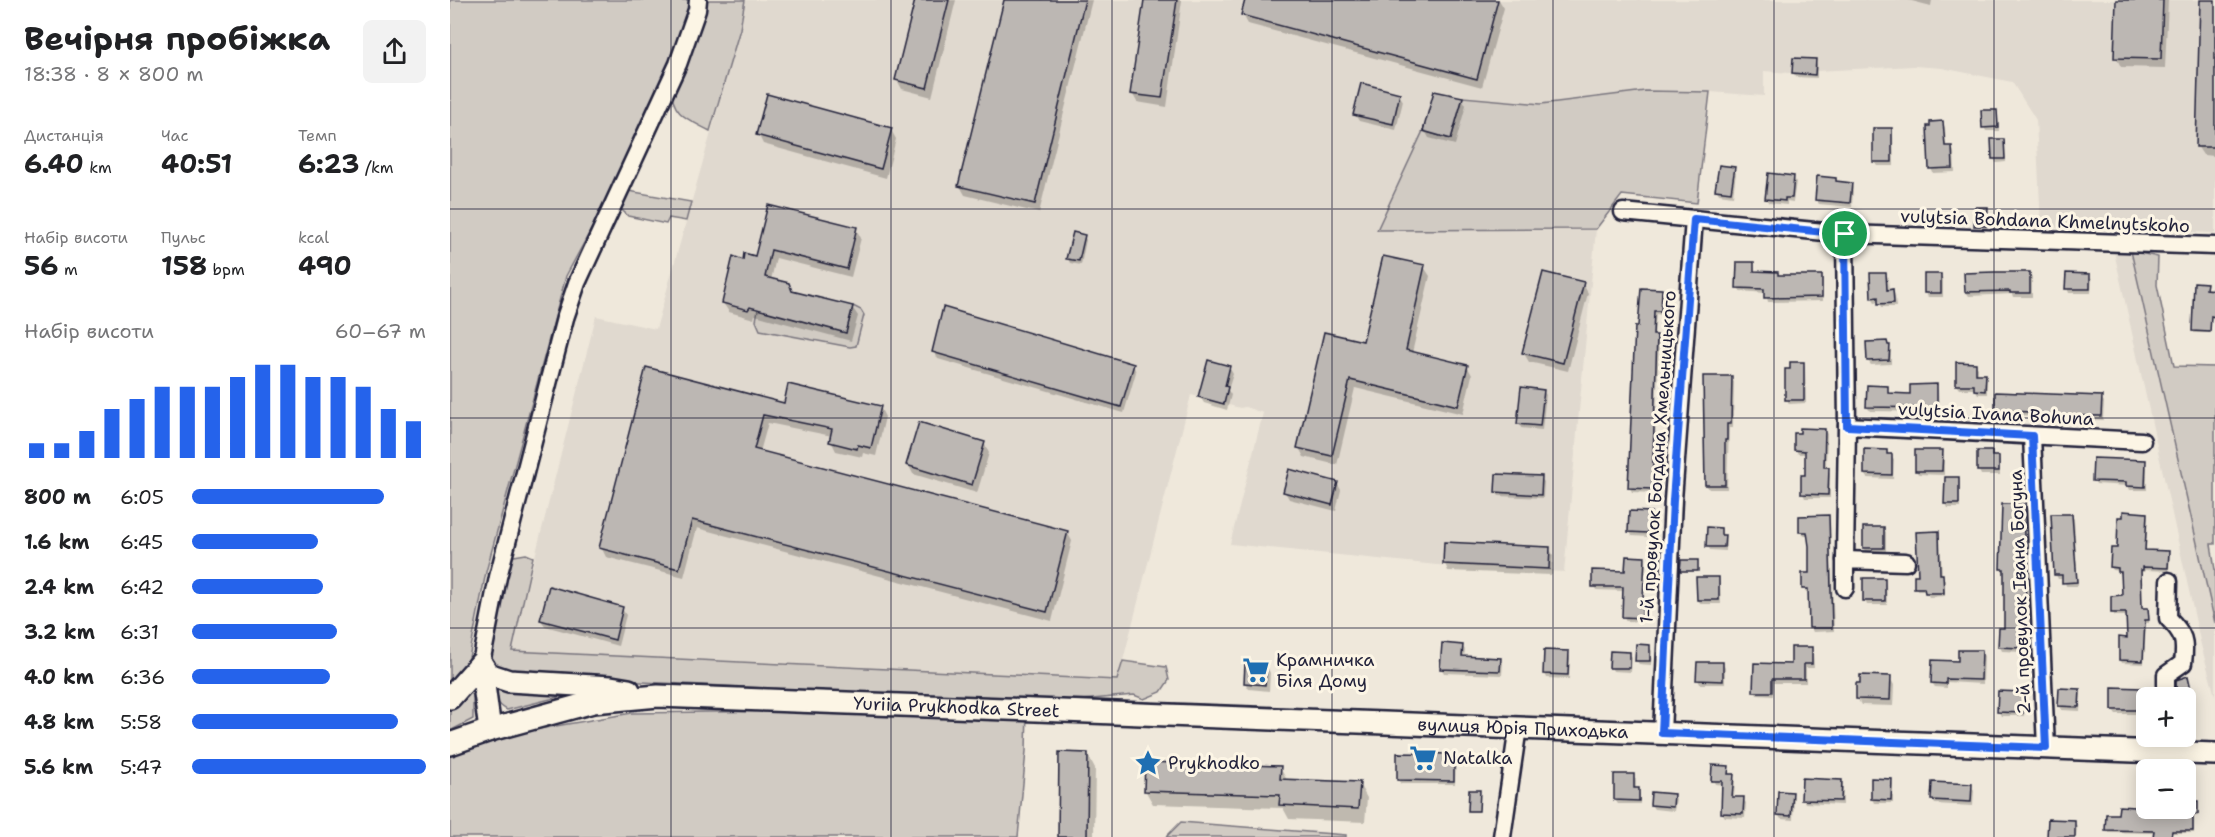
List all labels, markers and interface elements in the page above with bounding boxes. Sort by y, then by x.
text: Вечірня пробіжка [24,16,330,61]
button: share [363,20,426,83]
text: 18:38 · 8 × 800 m [24,61,203,87]
text: Дистанція [24,125,104,146]
text: Час [161,125,189,146]
text: Темп [298,125,337,146]
text: 6.40 [24,146,84,181]
text: 40:51 [161,146,232,181]
text: 6:23 [298,146,360,181]
text: km [84,157,112,178]
text: /km [360,157,394,178]
street label: vulytsia Bohdana Khmelnytskoho [1900,204,2190,238]
pin [1819,208,1870,259]
icon: arrive [1828,217,1861,250]
text: Набір висоти [24,227,128,248]
text: Пульс [161,227,206,248]
text: kcal [298,227,329,248]
text: 56 [24,248,58,283]
text: 158 [161,248,207,283]
text: 490 [298,248,352,283]
text: m [58,259,78,280]
text: bpm [207,259,245,280]
street label: 1-й провулок Богдана Хмельницького [1634,290,1682,624]
text: Набір висоти [24,318,154,344]
text: 60–67 m [335,318,426,344]
street label: vulytsia Ivana Bohuna [1897,397,2095,431]
street label: 2-й провулок Івана Богуна [2004,469,2036,715]
text: 800 m [24,484,91,510]
text: 6:05 [120,484,164,510]
text: 1.6 km [24,529,90,555]
text: 6:45 [120,529,163,555]
text: 2.4 km [24,574,94,600]
text: 6:42 [120,574,164,600]
text: 3.2 km [24,619,95,645]
text: 6:31 [120,619,159,645]
place label: Крамничка Біля Дому [1276,648,1374,693]
supermarket icon: Крамничка Біля Дому [1241,655,1271,685]
text: 4.0 km [24,664,94,690]
text: 6:36 [120,664,165,690]
map controls [2136,687,2196,819]
button: + [2136,687,2196,747]
street label: Yuriia Prykhodka Street [853,691,1060,723]
text: 4.8 km [24,709,94,735]
text: 5:58 [120,709,162,735]
street label: вулиця Юрія Приходька [1417,712,1629,744]
supermarket icon: Natalka [1408,743,1438,773]
place label: Natalka [1443,746,1512,770]
place icon: Prykhodko [1133,748,1163,778]
place label: Prykhodko [1168,751,1260,775]
text: 5.6 km [24,754,93,780]
text: 5:47 [120,754,162,780]
button: − [2136,759,2196,819]

